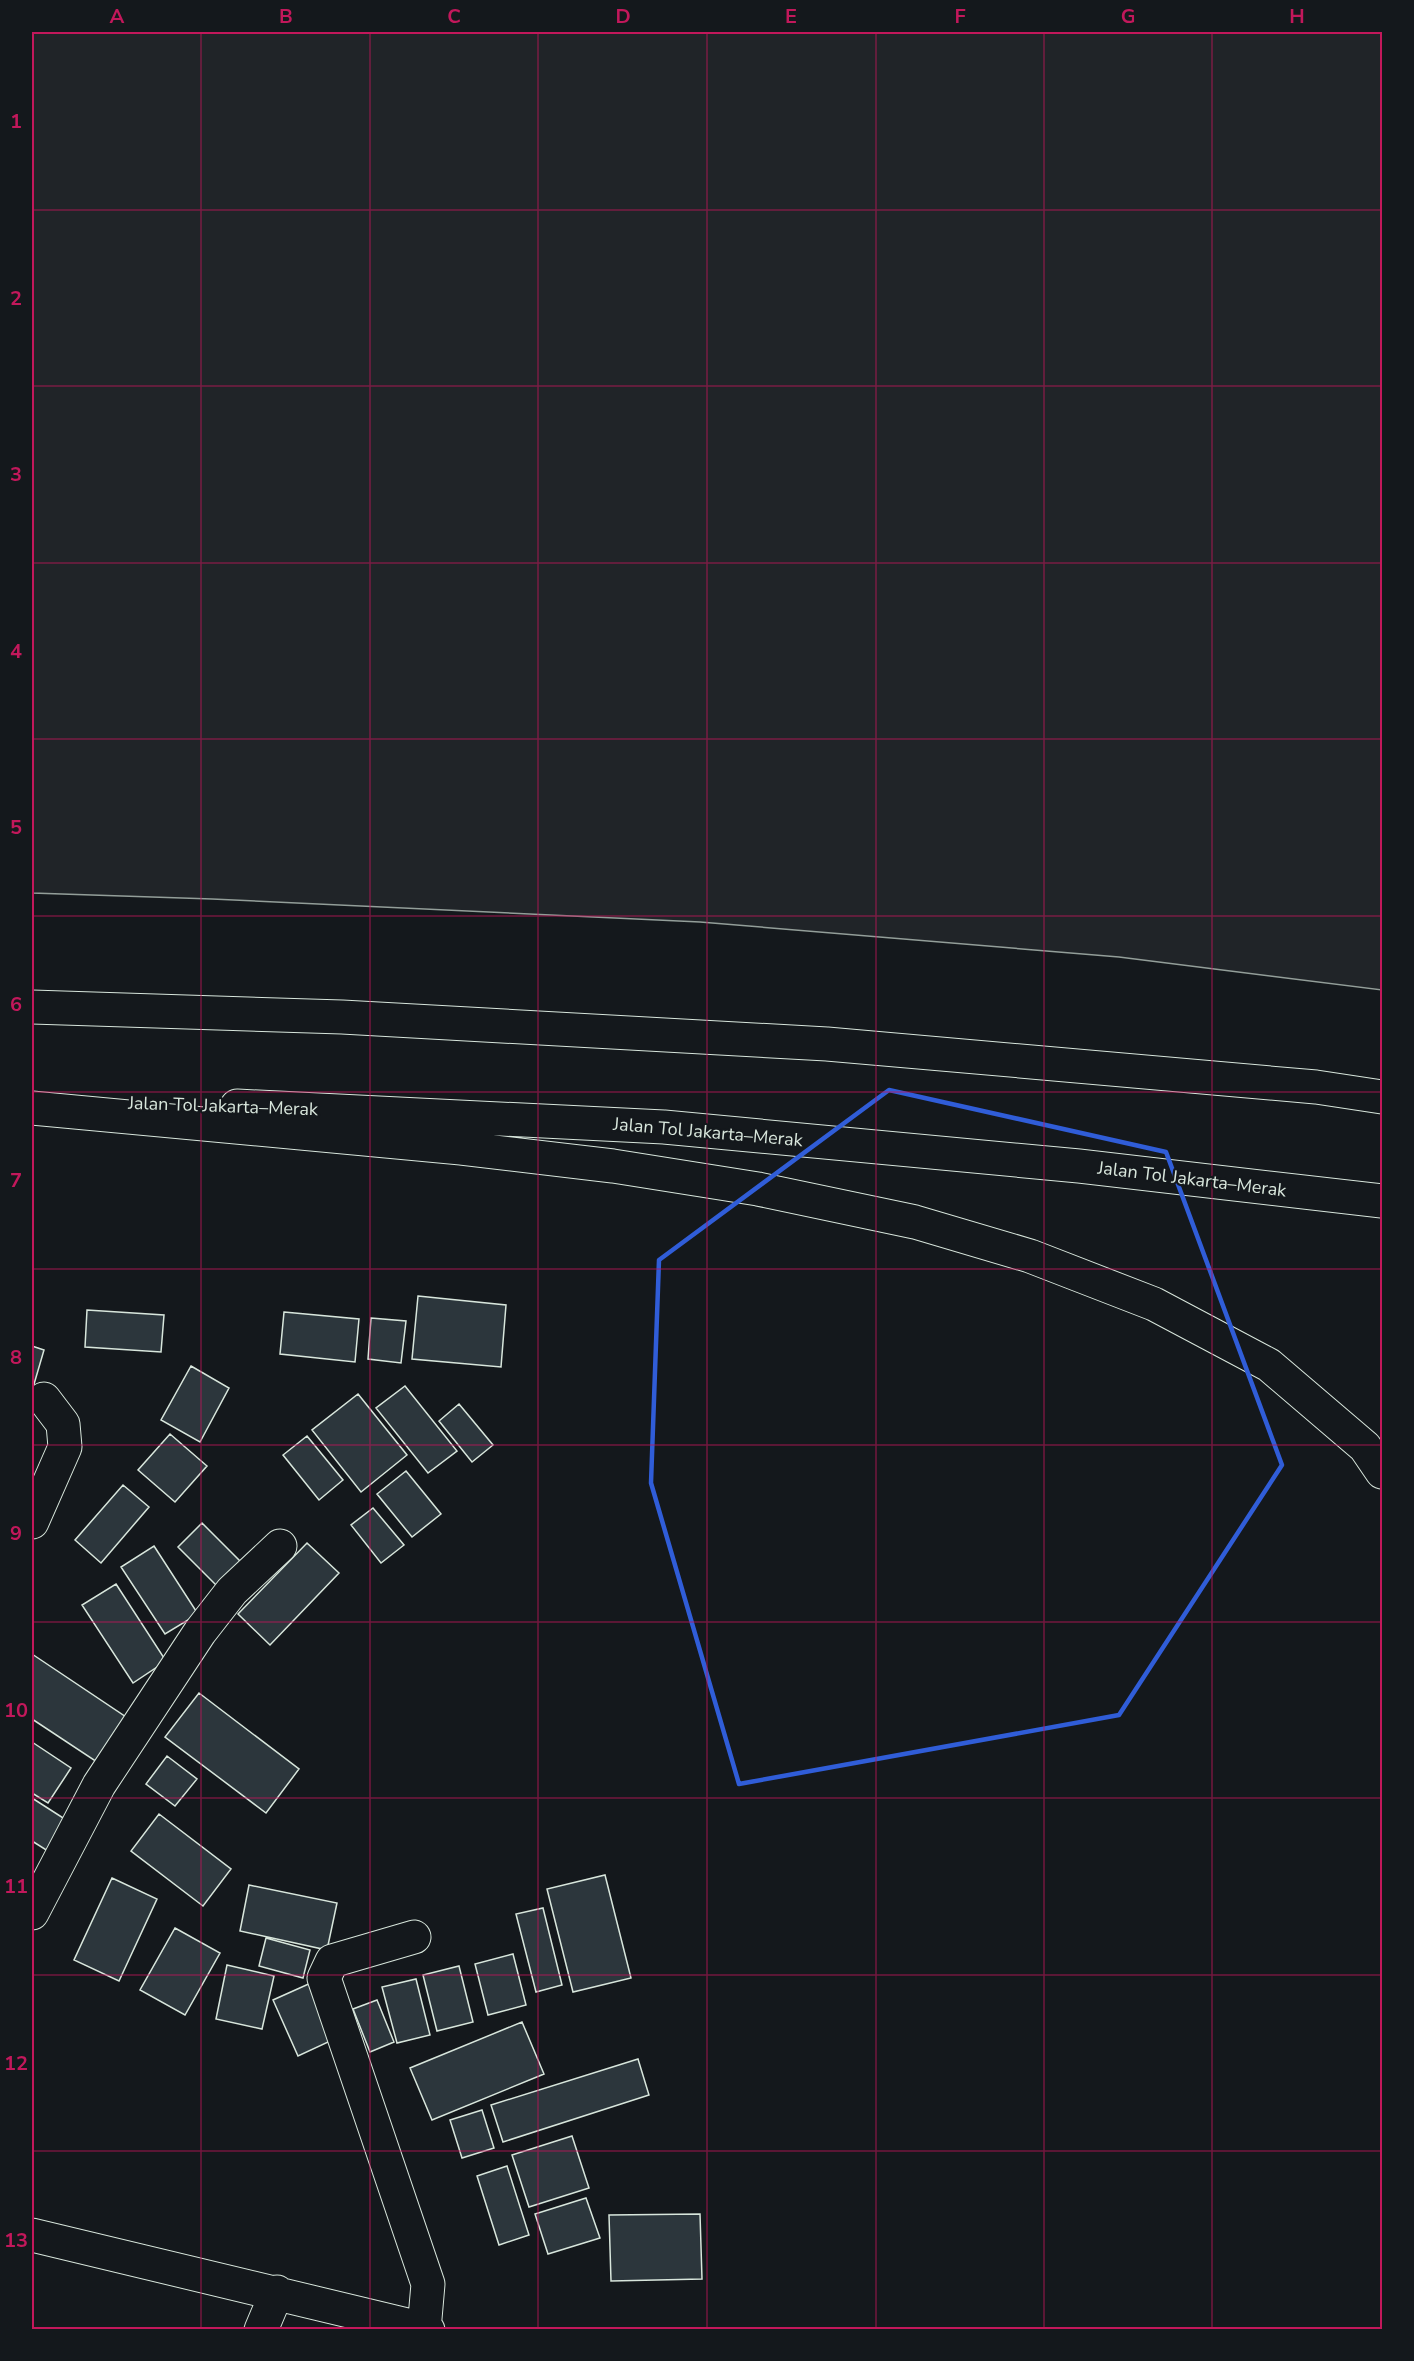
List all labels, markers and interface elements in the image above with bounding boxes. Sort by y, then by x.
text: A [110,3,125,30]
text: B [279,3,293,30]
text: C [447,3,461,30]
text: D [615,3,631,30]
text: E [785,3,797,30]
text: F [954,3,966,30]
text: G [1121,3,1135,30]
text: H [1289,3,1305,30]
text: 1 [10,108,22,135]
text: 2 [10,285,22,312]
text: 3 [10,461,22,488]
text: 4 [10,638,22,665]
text: 5 [10,814,22,841]
text: 6 [10,991,22,1018]
street label: Jalan Tol Jakarta–Merak [127,1091,319,1121]
street label: Jalan Tol Jakarta–Merak [611,1112,805,1152]
street label: Jalan Tol Jakarta–Merak [1095,1155,1289,1203]
text: 7 [10,1167,22,1194]
text: 8 [10,1344,22,1371]
text: 9 [10,1520,22,1547]
text: 10 [4,1697,28,1724]
text: 11 [4,1873,28,1900]
text: 12 [4,2050,28,2077]
text: 13 [4,2227,28,2254]

